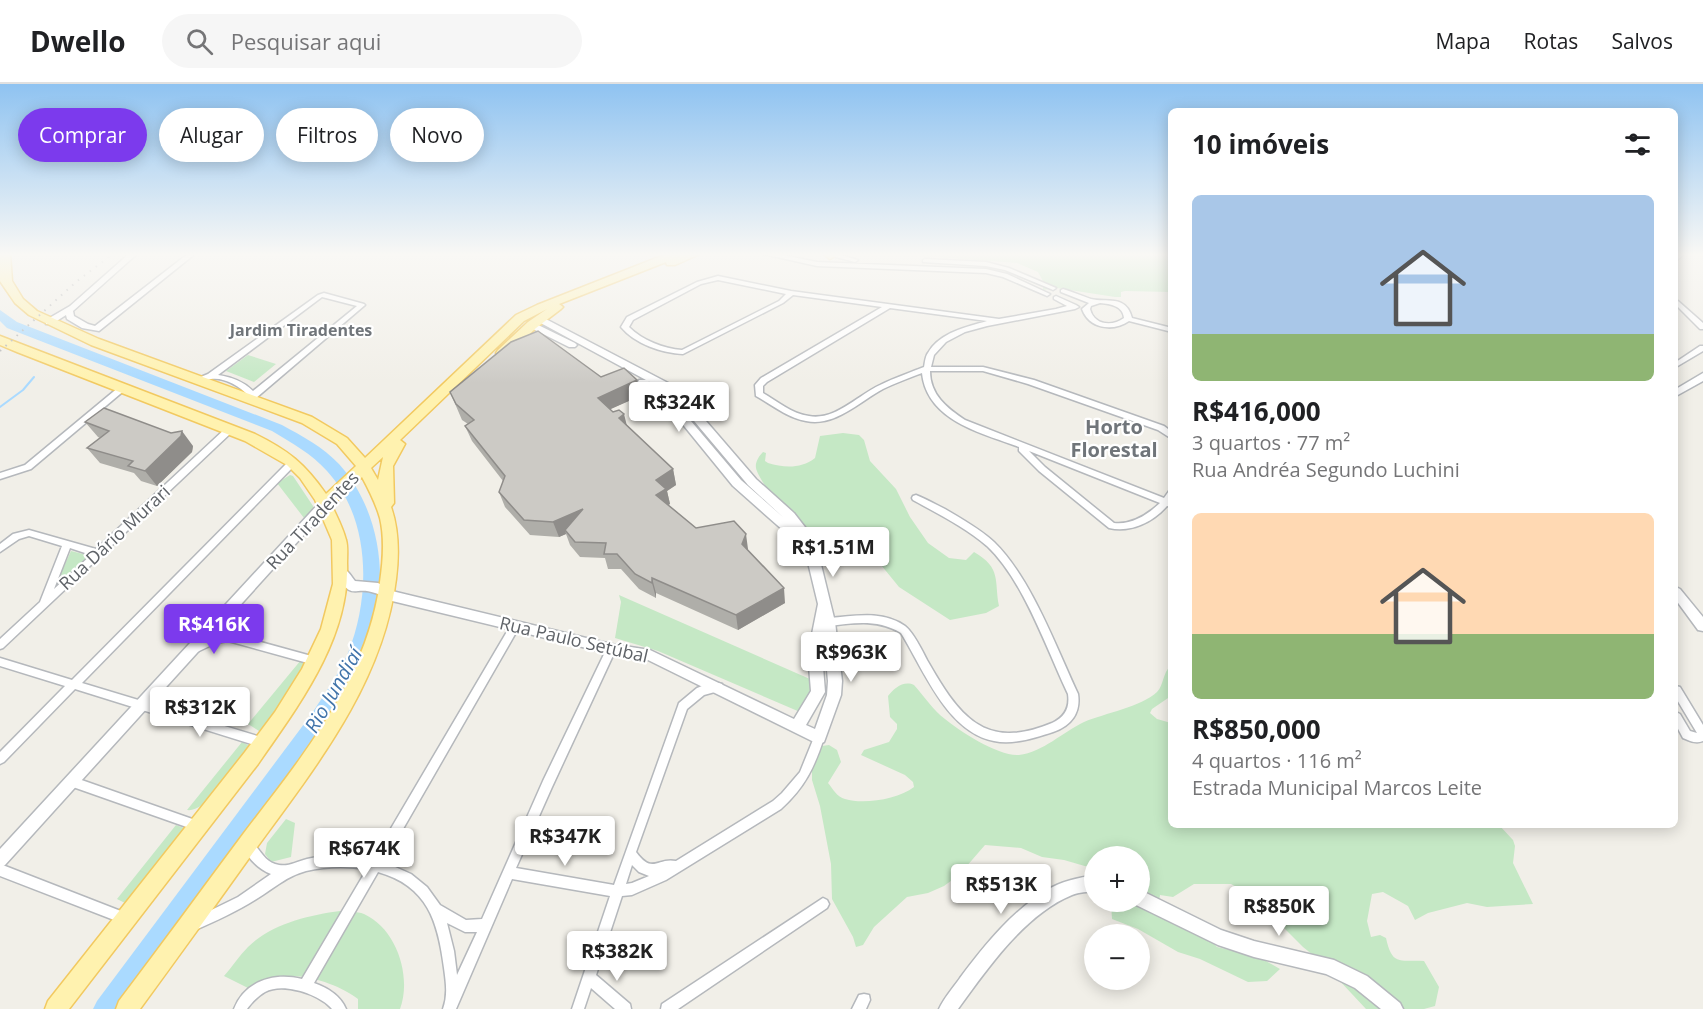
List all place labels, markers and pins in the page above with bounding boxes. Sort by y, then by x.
pin: R$324K [630,382,728,433]
pin: R$1.51M [778,527,888,578]
pin: R$416K [165,604,263,655]
pin: R$963K [802,632,900,683]
pin: R$312K [151,687,249,738]
pin: R$347K [516,816,614,867]
pin: R$674K [315,828,413,879]
pin: R$513K [952,864,1050,915]
pin: R$850K [1230,886,1328,937]
pin: R$382K [568,931,666,982]

